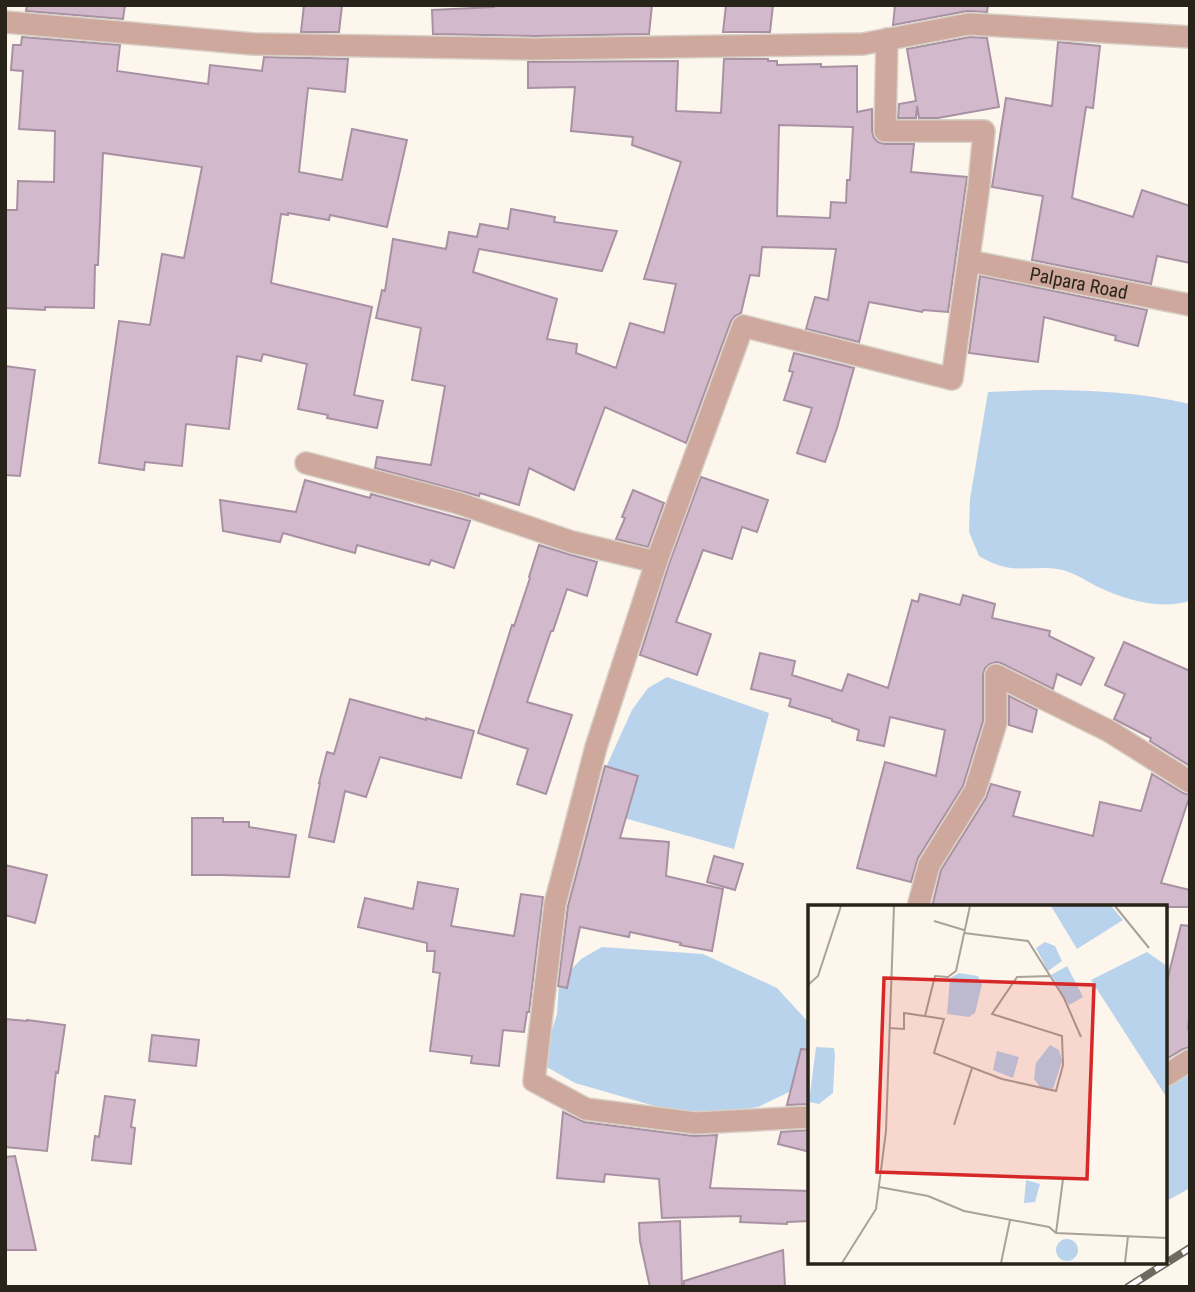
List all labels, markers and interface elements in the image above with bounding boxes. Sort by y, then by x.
street label: Palpara Road [1028,262,1130,304]
inset map [808,905,1167,1264]

